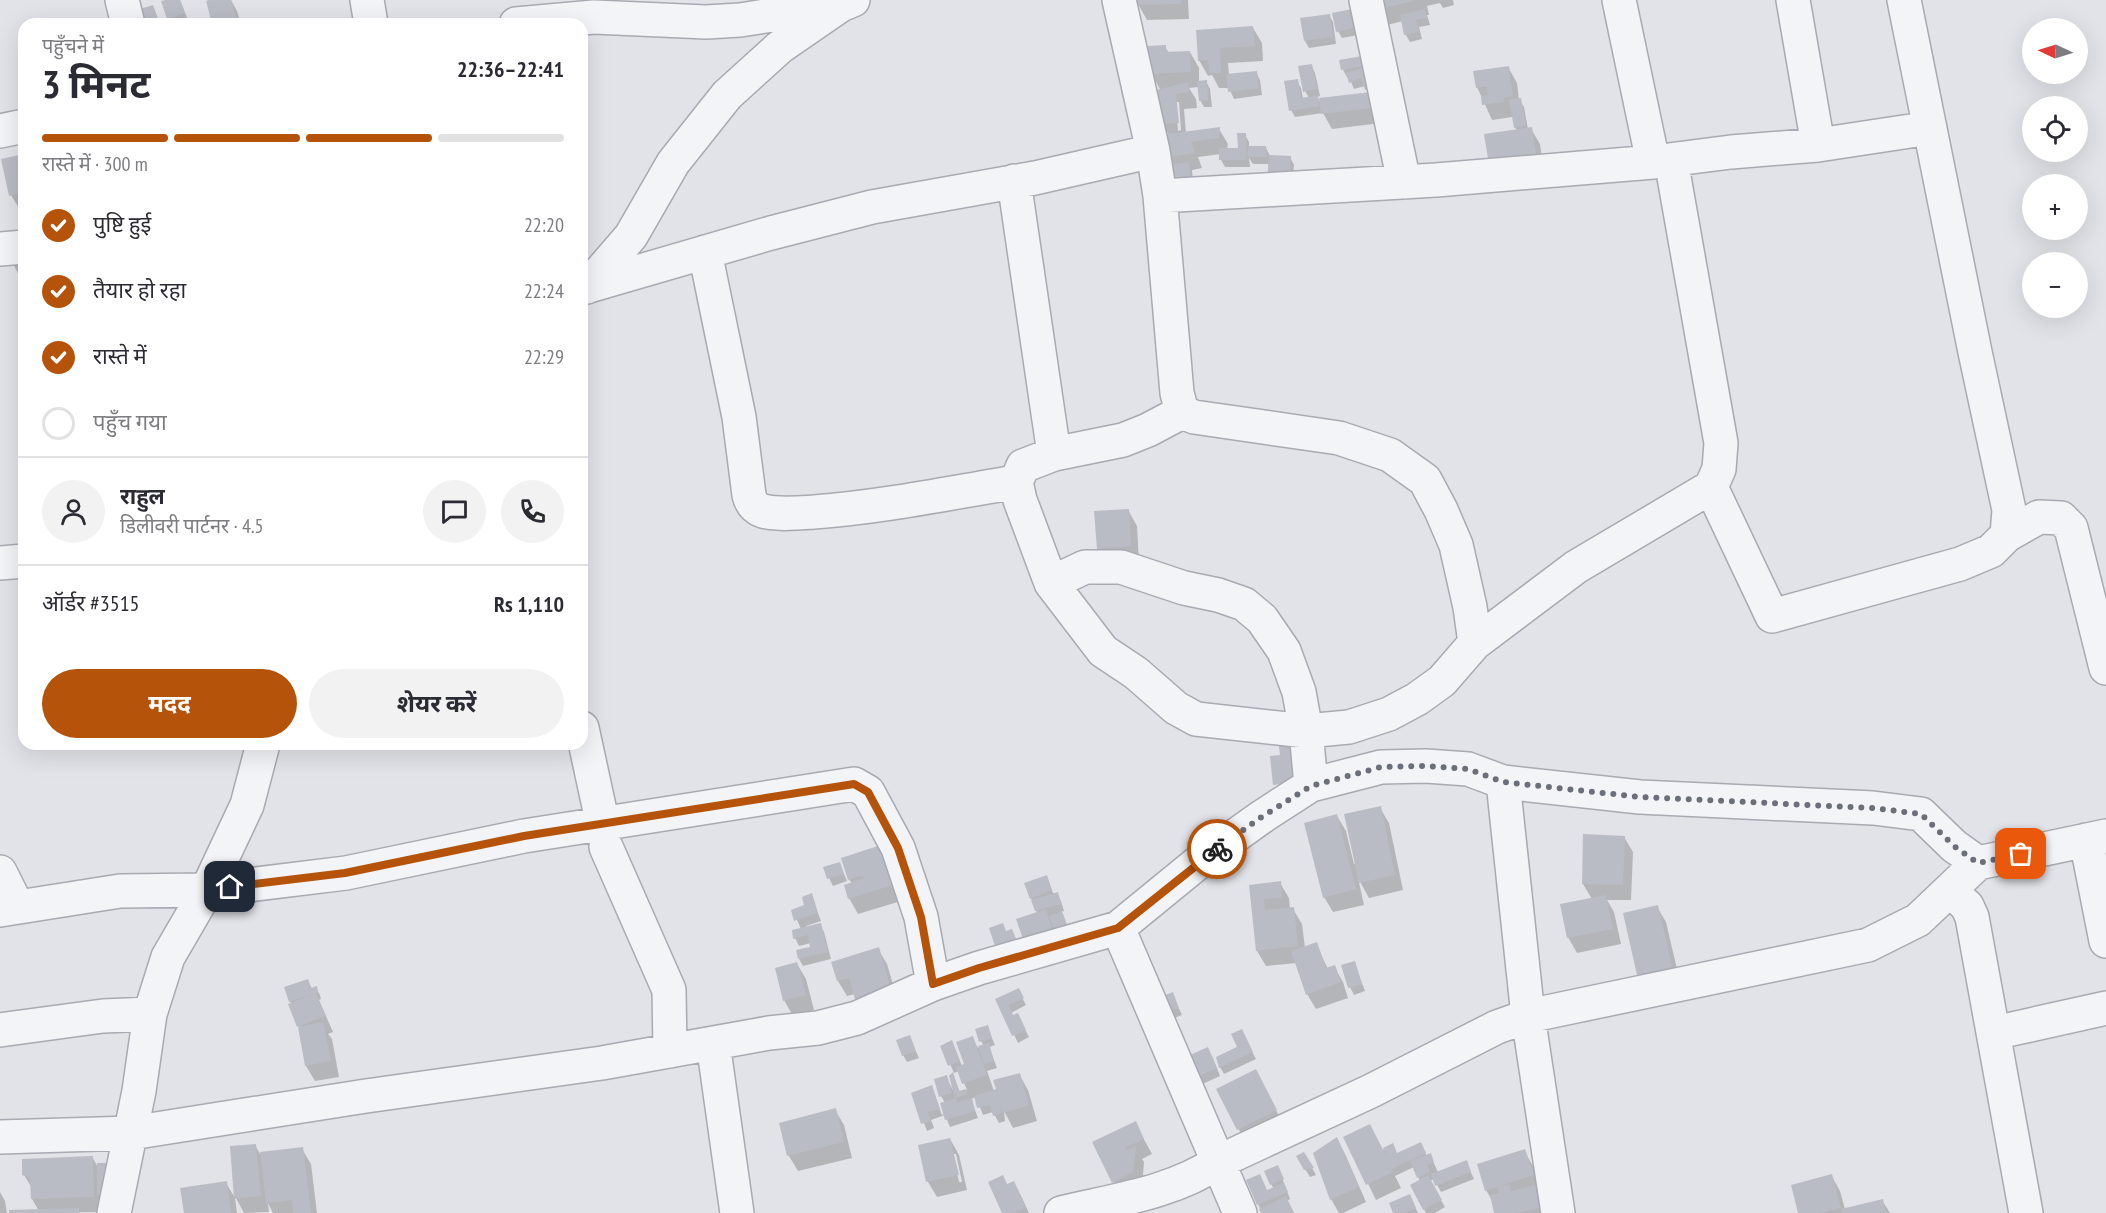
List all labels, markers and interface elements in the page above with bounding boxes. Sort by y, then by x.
north arrow [2022,18,2088,84]
map controls [2022,18,2088,318]
text: पहुँचने में [42,33,104,59]
text: 22:36–22:41 [457,55,564,83]
text: 3 मिनट [42,58,151,109]
button: locate [2022,96,2088,162]
text: रास्ते में · 300 m [42,151,148,177]
button: + [2022,174,2088,240]
icon: check [42,209,75,242]
text: पुष्टि हुई [93,210,151,238]
text: 22:20 [524,212,564,238]
button: − [2022,252,2088,318]
icon: check [42,275,75,308]
text: तैयार हो रहा [93,276,186,304]
text: 22:24 [524,278,564,304]
icon: check [42,341,75,374]
text: रास्ते में [93,342,147,370]
text: 22:29 [524,344,564,370]
text: पहुँच गया [93,408,167,436]
button: person [42,480,105,543]
button: chat [423,480,486,543]
button: phone [501,480,564,543]
text: राहुल [120,482,165,510]
text: डिलीवरी पार्टनर · 4.5 [120,513,264,539]
text: ऑर्डर #3515 [42,589,139,617]
text: Rs 1,110 [494,590,564,618]
button: मदद [42,669,297,738]
button: शेयर करें [309,669,564,738]
courier [1187,819,1247,879]
pin [1995,828,2046,879]
icon: bike [1201,833,1234,866]
icon: bag [2004,837,2037,870]
pin [204,861,255,912]
icon: home [213,870,246,903]

